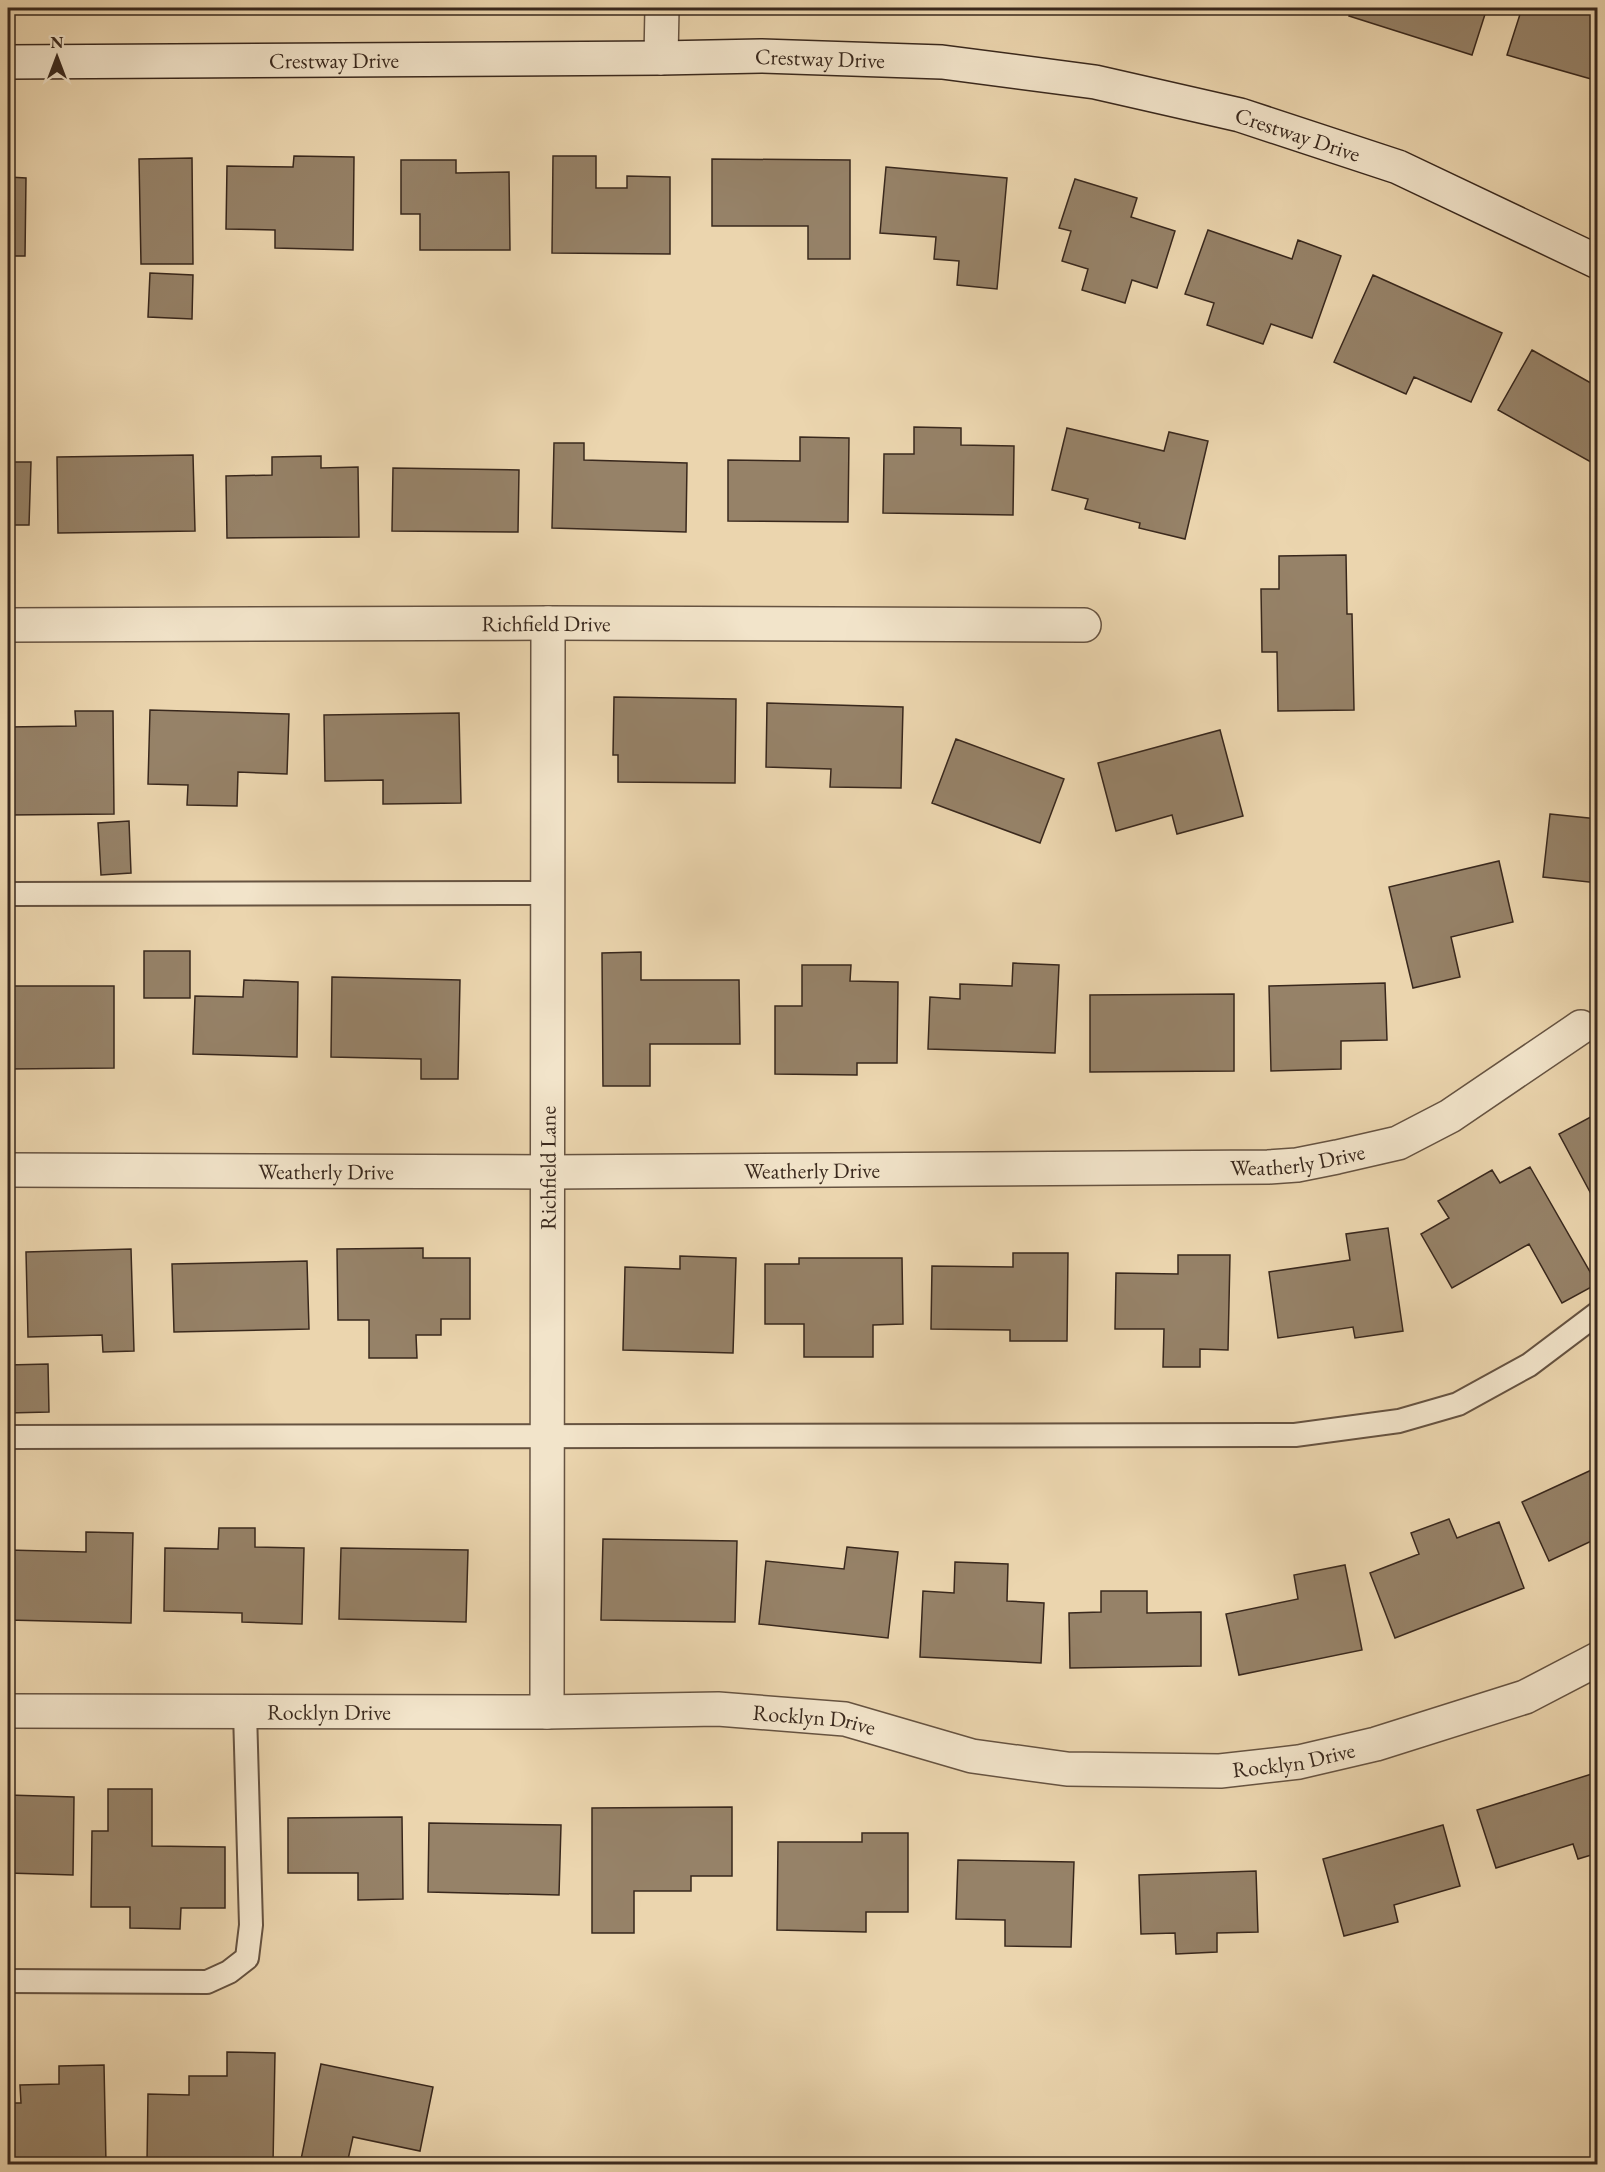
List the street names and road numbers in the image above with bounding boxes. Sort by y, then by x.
street label: Crestway Drive [754,42,886,75]
street label: Crestway Drive [269,46,399,75]
street label: Crestway Drive [1231,100,1364,169]
street label: Richfield Drive [481,609,611,638]
street label: Richfield Lane [533,1106,563,1230]
street label: Weatherly Drive [1230,1137,1368,1182]
street label: Weatherly Drive [744,1156,880,1186]
street label: Weatherly Drive [258,1157,394,1186]
street label: Rocklyn Drive [267,1697,391,1727]
street label: Rocklyn Drive [752,1698,880,1742]
street label: Rocklyn Drive [1231,1735,1358,1784]

